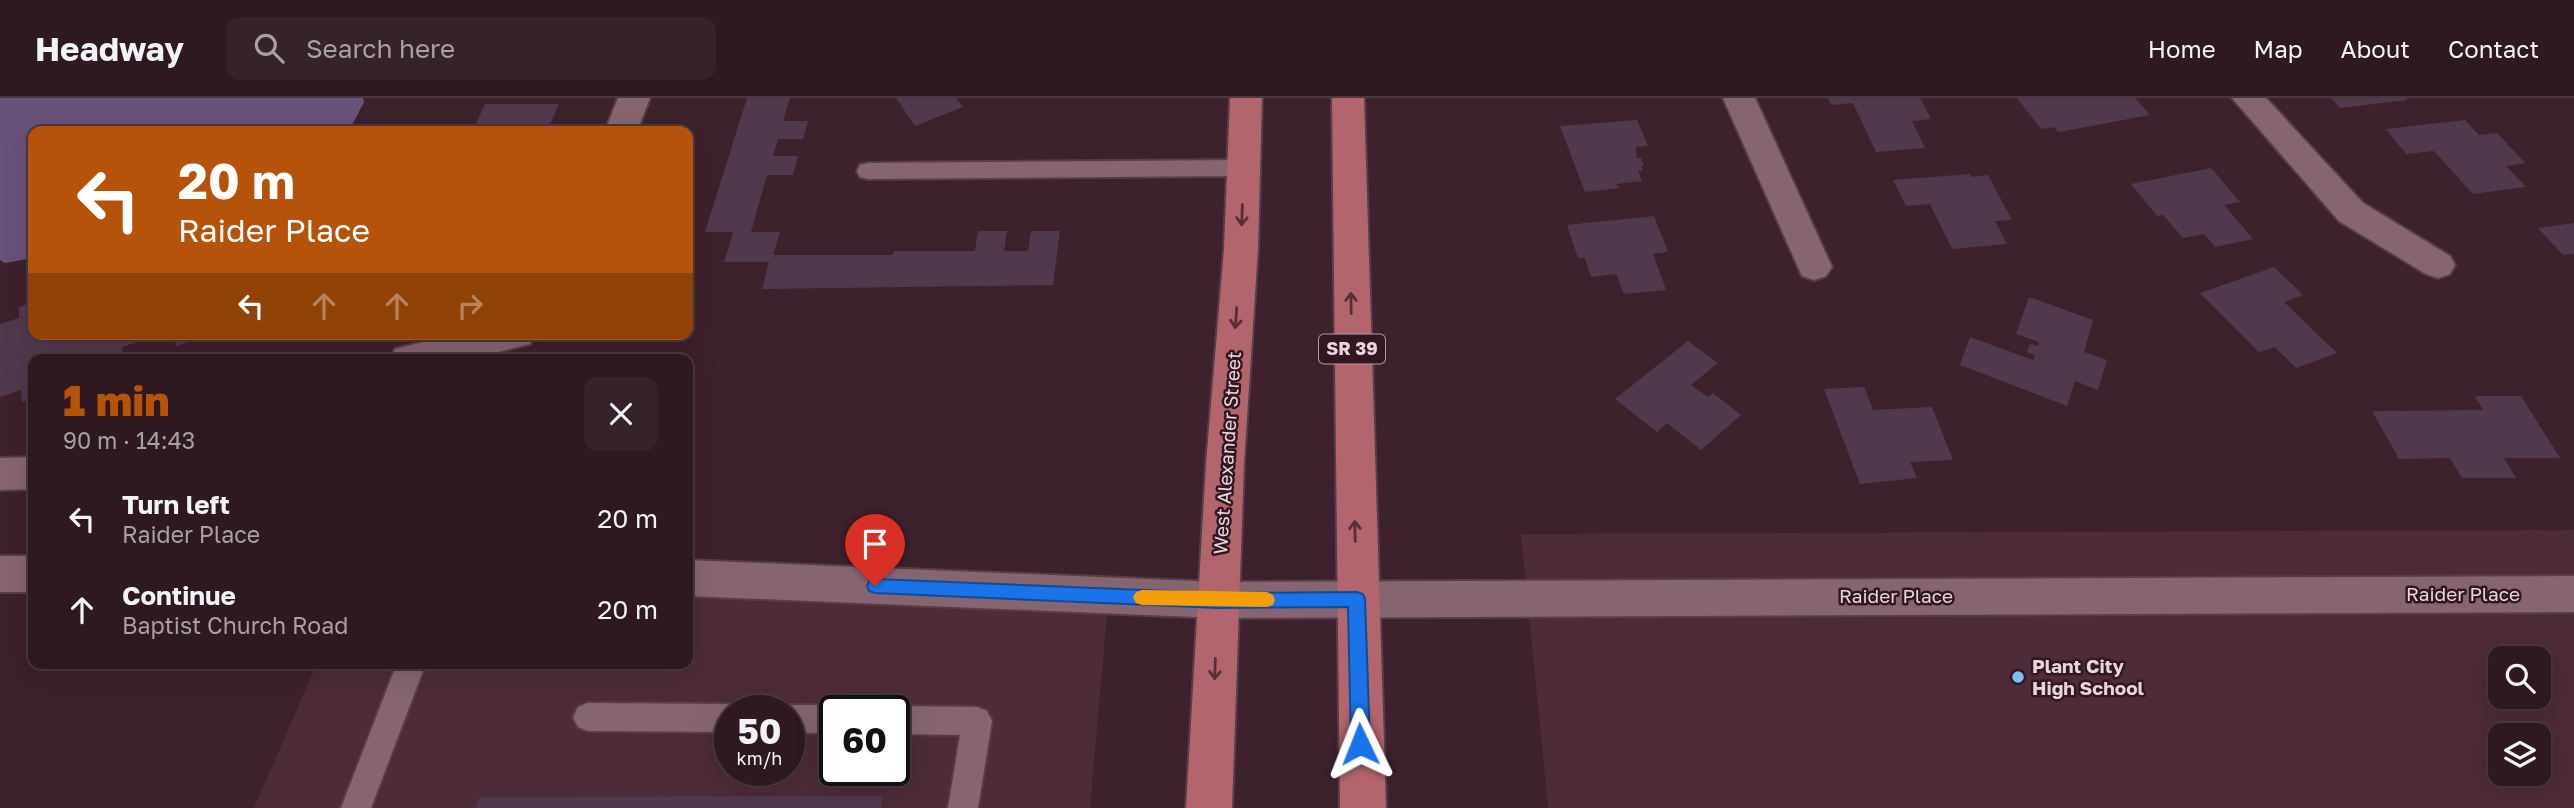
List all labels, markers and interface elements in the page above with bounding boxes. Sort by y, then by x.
search box [226,17,716,80]
text: Headway [35,29,184,68]
icon: search [250,29,288,67]
text: Search here [306,33,455,64]
text: Home [2148,34,2216,63]
text: Map [2254,34,2303,63]
text: About [2341,34,2410,63]
text: Contact [2448,34,2539,63]
text: 20 m [178,151,295,210]
icon: left [63,154,154,245]
one-way arrow [1235,203,1248,226]
text: Raider Place [178,211,370,249]
icon: left [232,287,270,325]
icon: ahead [305,287,343,325]
icon: ahead [378,287,416,325]
icon: right [451,287,489,325]
one-way arrow [1344,292,1358,315]
one-way arrow [1229,306,1242,328]
road number: SR 39 [1319,334,1385,363]
street label: West Alexander Street [1208,351,1245,555]
text: 1 min [63,375,170,425]
button: close [584,377,658,451]
text: 90 m · 14:43 [63,426,195,454]
text: Turn left [122,489,230,520]
icon: left [63,500,101,538]
text: 20 m [597,503,658,534]
pin [845,514,905,586]
text: Raider Place [122,520,260,548]
one-way arrow [1348,520,1362,543]
icon: arrive [856,525,894,563]
text: Continue [122,580,236,611]
street label: Raider Place [2406,582,2520,605]
street label: Raider Place [1839,584,1953,607]
icon: ahead [63,591,101,629]
text: 20 m [597,594,658,625]
text: Baptist Church Road [122,611,348,639]
map controls [2488,646,2551,786]
button: search [2488,646,2551,709]
place label: Plant City High School [2032,654,2144,699]
one-way arrow [1209,657,1222,680]
marker: Plant City High School [2010,669,2026,685]
speed limit sign: 60 [819,695,910,786]
position arrow [1323,707,1397,781]
text: 50 [737,710,782,752]
button: layers [2488,723,2551,786]
text: km/h [737,747,782,769]

